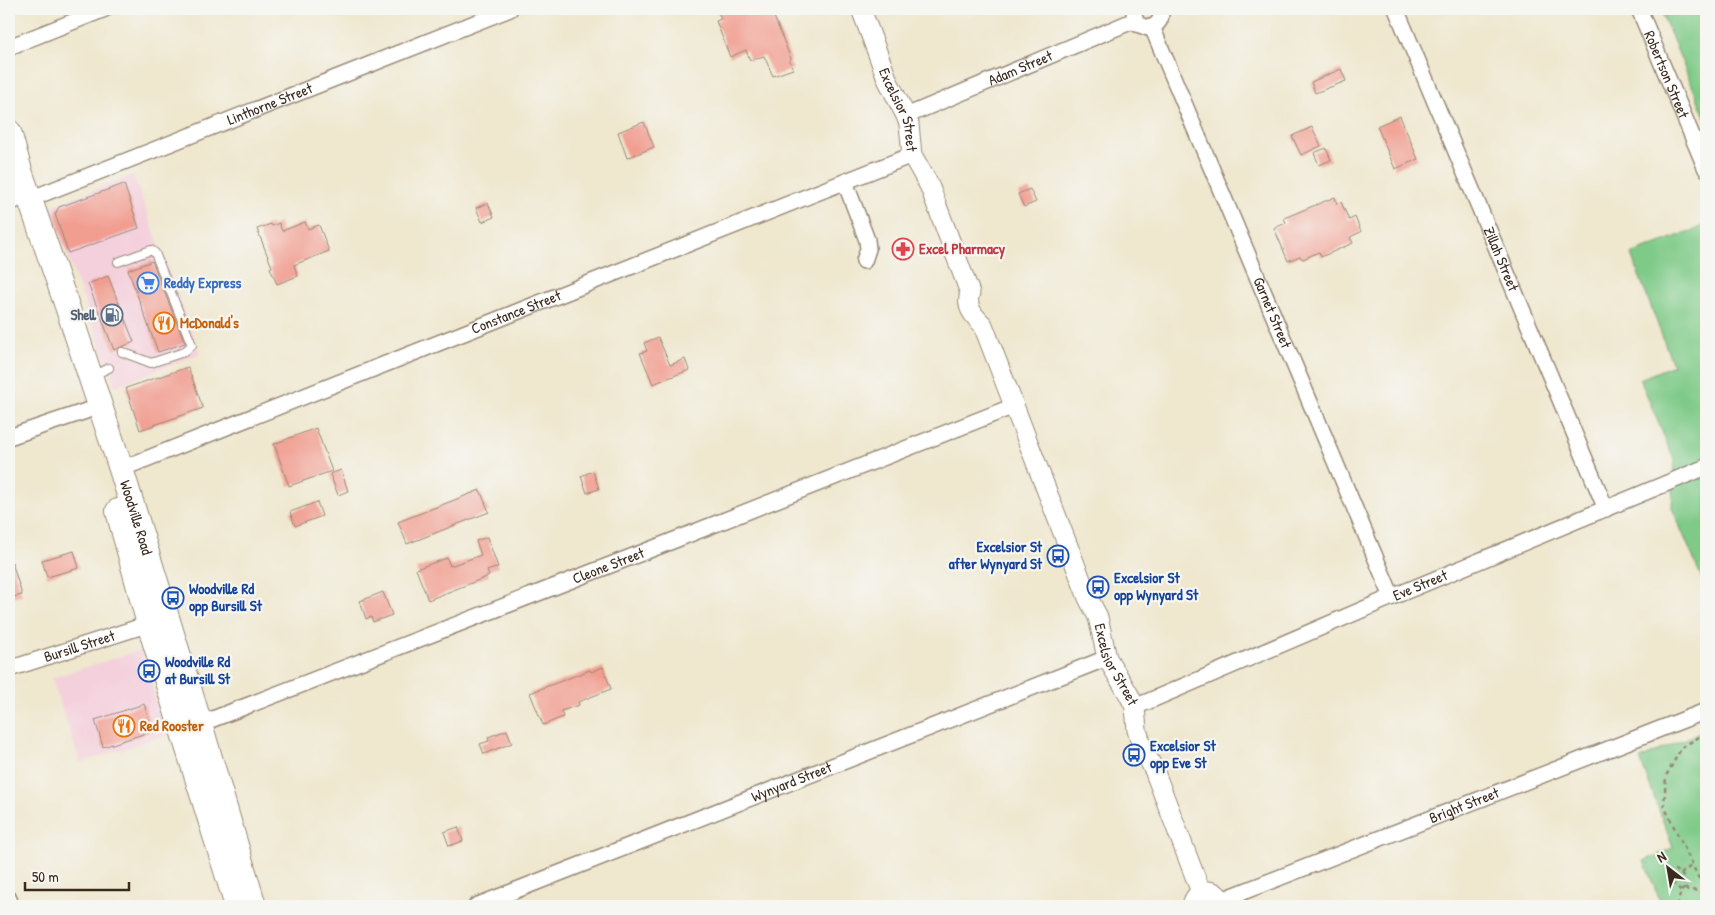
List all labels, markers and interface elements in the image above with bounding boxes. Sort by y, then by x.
street label: Robertson Street [1639,27,1695,122]
street label: Adam Street [985,45,1056,90]
street label: Excelsior Street [874,65,923,153]
street label: Linthorne Street [224,77,316,130]
street label: Zillah Street [1479,223,1525,295]
pharmacy icon: Excel Pharmacy [891,237,915,261]
place label: Excel Pharmacy [919,238,1006,260]
supermarket icon: Reddy Express [136,271,160,295]
place label: Reddy Express [164,272,242,294]
street label: Garnet Street [1248,274,1297,352]
street label: Constance Street [468,284,565,339]
fuel station icon: Shell [100,303,124,327]
place label: Shell [70,304,97,325]
restaurant icon: McDonald's [152,311,176,335]
place label: McDonald's [180,312,239,333]
street label: Woodville Road [115,477,158,557]
place label: Excelsior St after Wynyard St [949,536,1043,575]
street label: Cleone Street [569,542,648,589]
bus stop icon: Excelsior St after Wynyard St [1046,544,1070,568]
street label: Eve Street [1390,564,1451,606]
place label: Excelsior St opp Wynyard St [1114,567,1199,606]
bus stop icon: Excelsior St opp Wynyard St [1086,575,1110,599]
place label: Woodville Rd opp Bursill St [189,578,263,617]
bus stop icon: Woodville Rd opp Bursill St [161,586,185,610]
street label: Excelsior Street [1090,621,1144,710]
street label: Bursill Street [41,624,118,667]
place label: Woodville Rd at Bursill St [165,651,231,689]
bus stop icon: Woodville Rd at Bursill St [137,659,161,683]
restaurant icon: Red Rooster [112,714,136,738]
place label: Red Rooster [140,715,204,736]
place label: Excelsior St opp Eve St [1150,735,1216,774]
bus stop icon: Excelsior St opp Eve St [1122,743,1146,767]
street label: Wynyard Street [748,756,835,807]
street label: Bright Street [1426,782,1503,828]
north arrow [1642,842,1692,892]
text: N [1653,846,1670,866]
scale bar [25,860,129,892]
text: 50 m [32,866,59,887]

